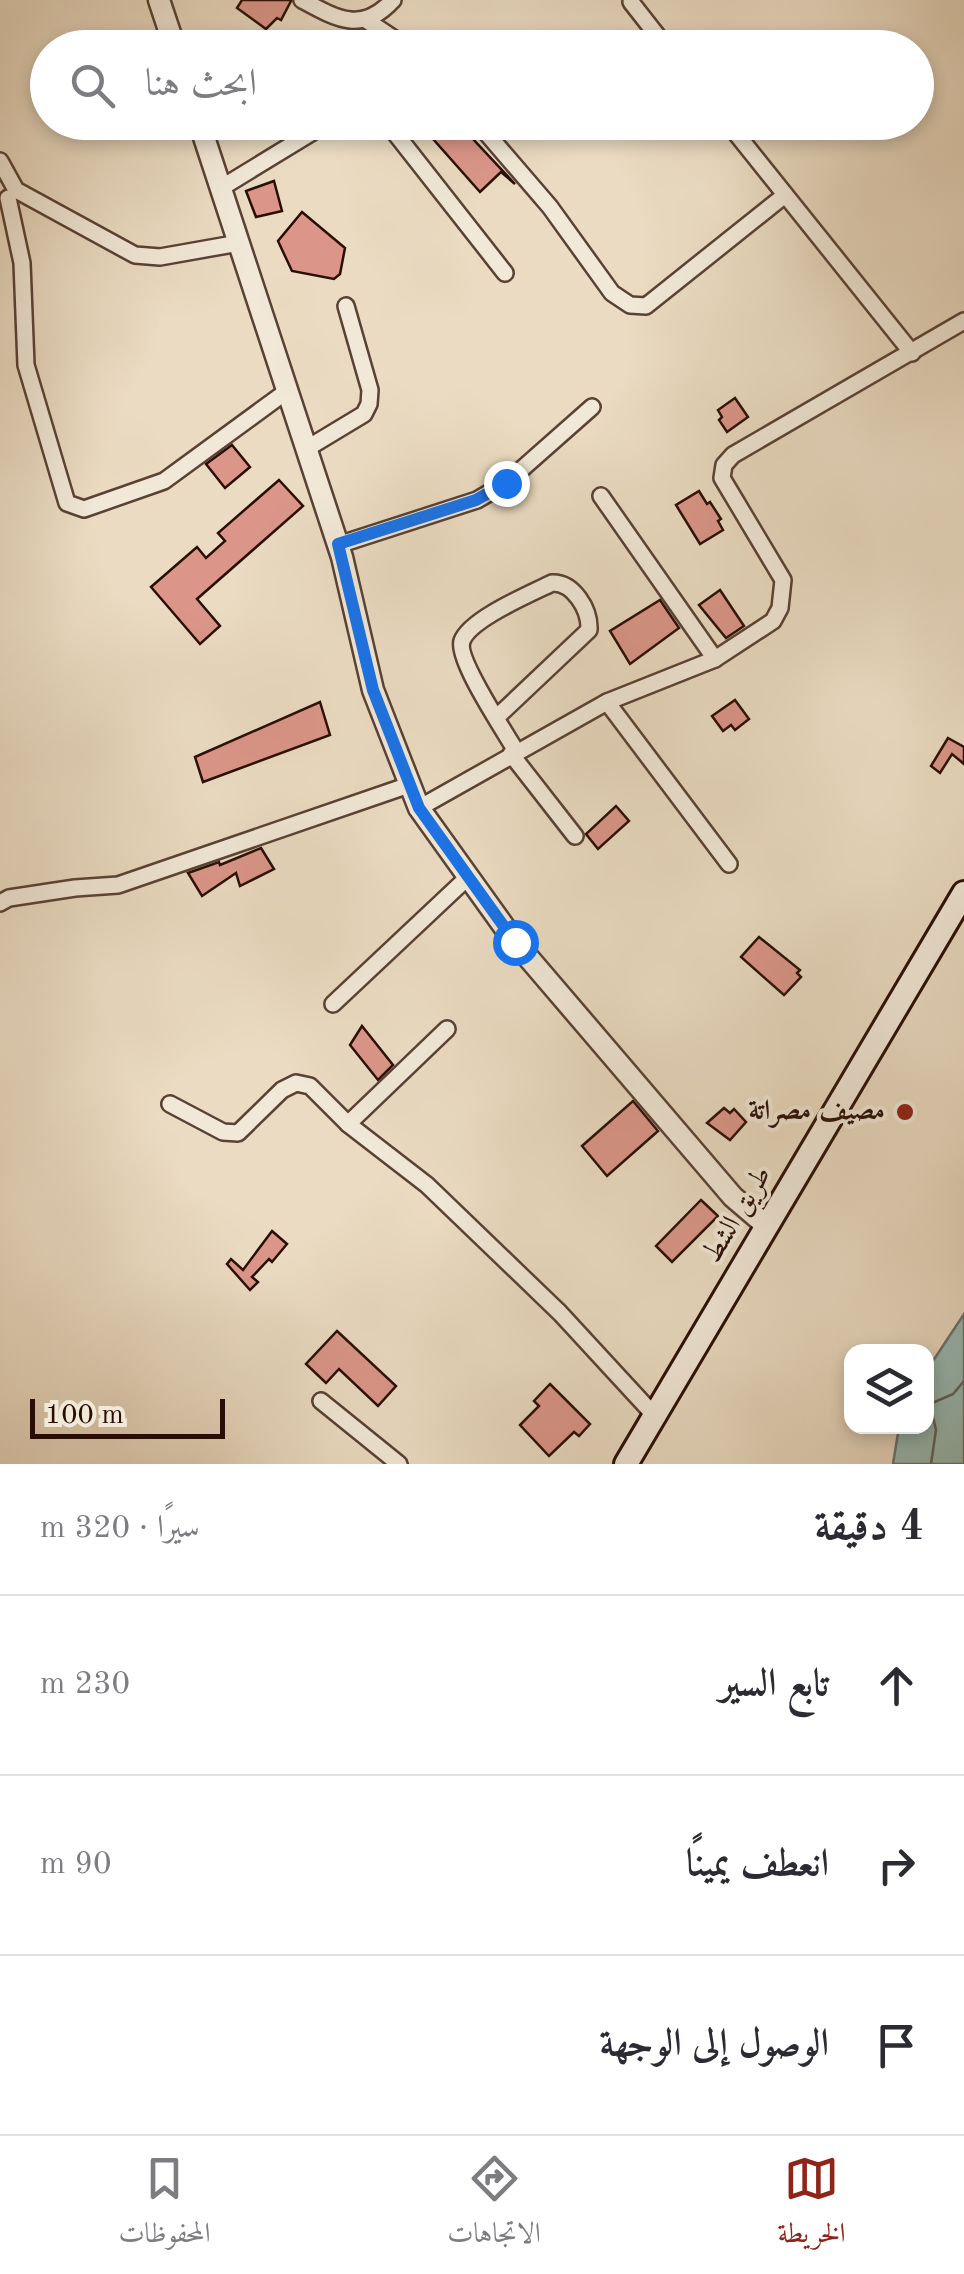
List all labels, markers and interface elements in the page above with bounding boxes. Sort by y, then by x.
search box [30,30,934,140]
icon: search [65,58,120,113]
text: ابحث هنا [145,66,257,104]
route end [484,461,530,507]
route start [493,920,539,966]
place label: مصيف مصراتة [748,1098,885,1128]
marker: مصيف مصراتة [894,1101,916,1123]
street label: طريق الشط [698,1161,778,1269]
map controls [844,1344,934,1434]
button: layers [844,1344,934,1434]
scale bar [30,1394,225,1438]
text: 100 m [45,1402,124,1430]
text: 4 دقيقة [815,1507,924,1549]
text: سيرًا · 320 m [40,1513,200,1545]
icon: ahead [869,1658,924,1713]
text: تابع السير [719,1666,829,1704]
text: 230 m [40,1669,130,1701]
icon: right [869,1838,924,1893]
text: انعطف يمينًا [686,1846,829,1884]
text: 90 m [40,1849,112,1881]
icon: arrive [869,2018,924,2073]
text: الوصول إلى الوجهة [600,2026,829,2064]
tab: المحفوظات [118,2151,211,2260]
tab: الاتجاهات [447,2151,541,2260]
tab: الخريطة [778,2151,846,2260]

